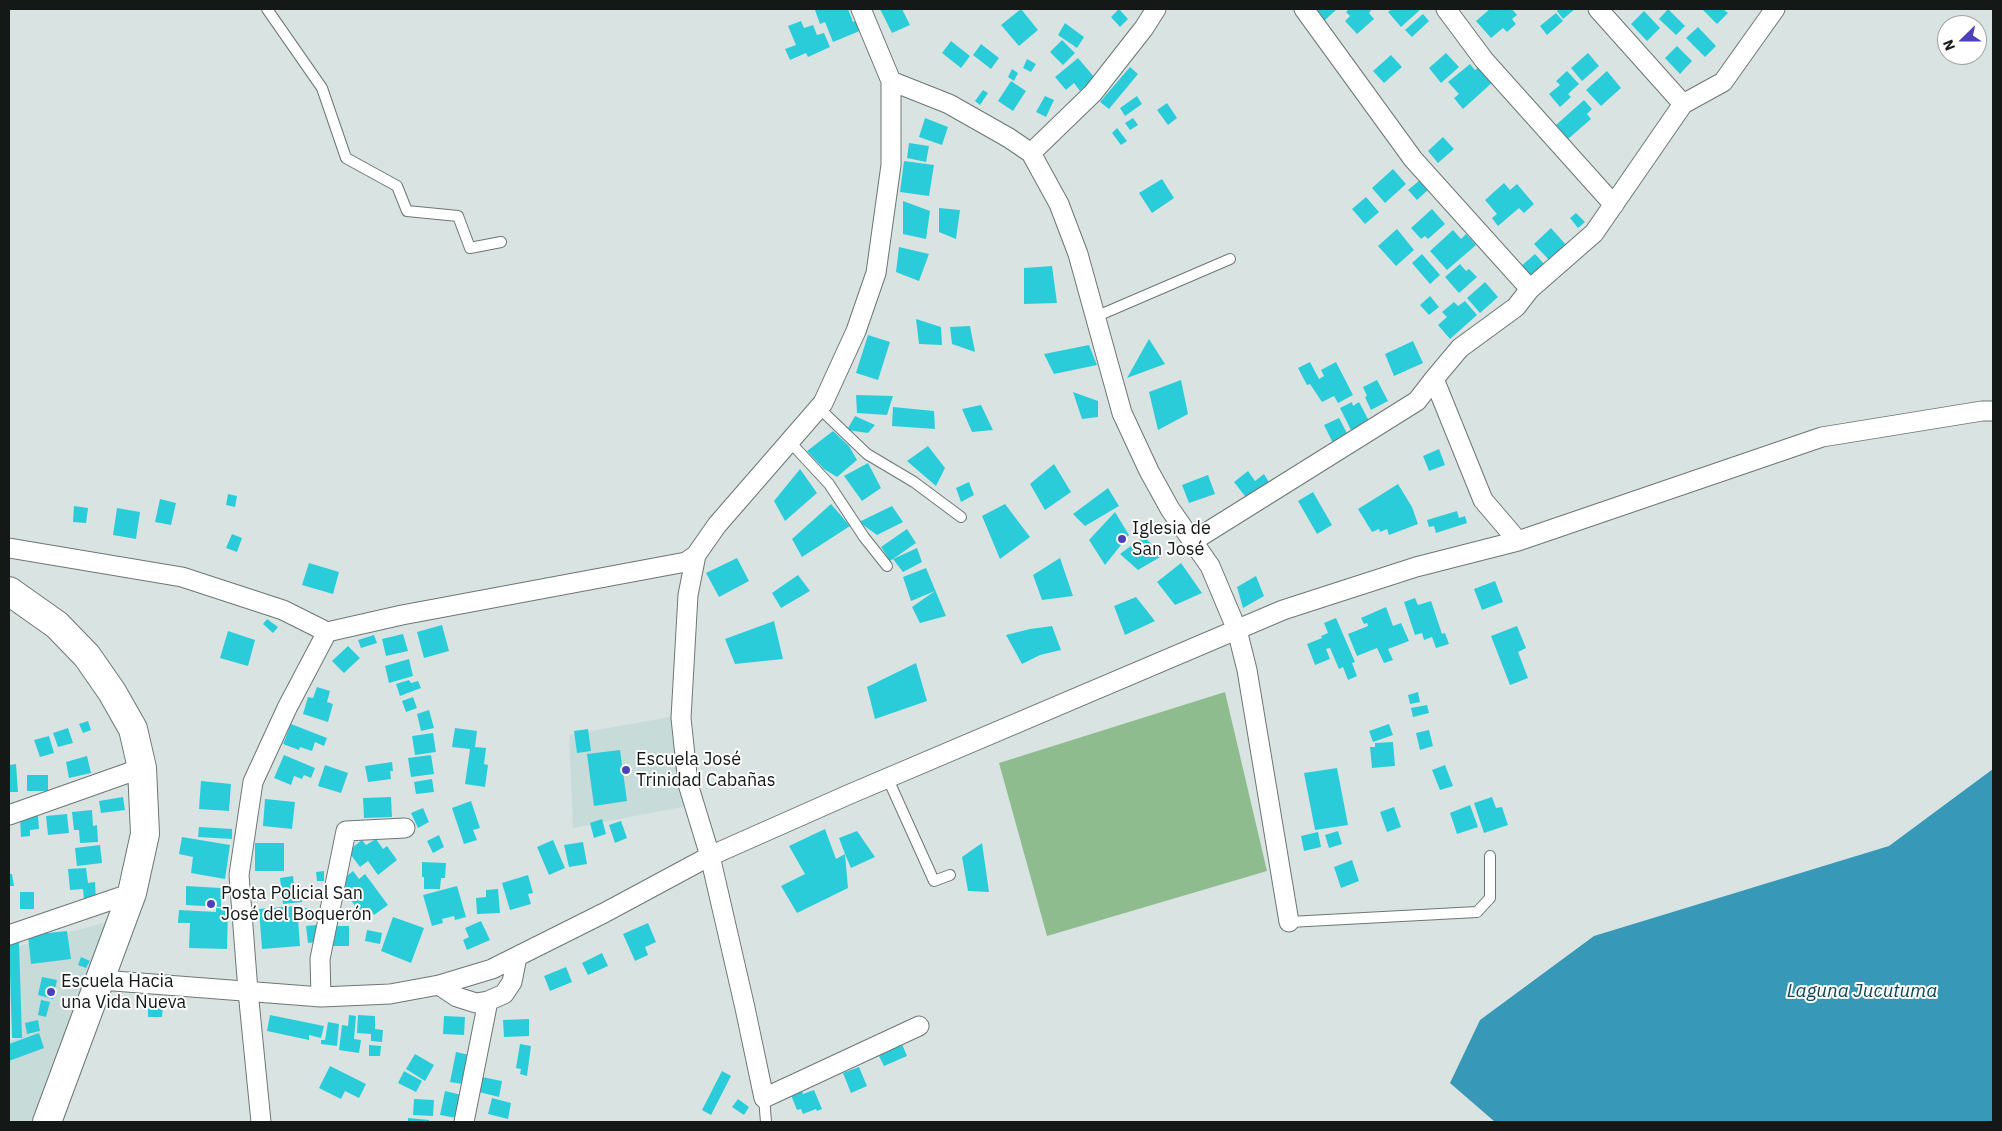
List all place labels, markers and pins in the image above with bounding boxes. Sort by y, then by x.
place label: Iglesia de San José [1132,518,1211,560]
marker: Iglesia de San José [1116,533,1128,545]
place label: Escuela José Trinidad Cabañas [636,749,775,792]
marker: Escuela José Trinidad Cabañas [620,764,632,776]
place label: Posta Policial San José del Boquerón [221,883,372,926]
marker: Posta Policial San José del Boquerón [205,898,217,910]
place label: Escuela Hacia una Vida Nueva [61,971,186,1014]
marker: Escuela Hacia una Vida Nueva [45,986,57,998]

